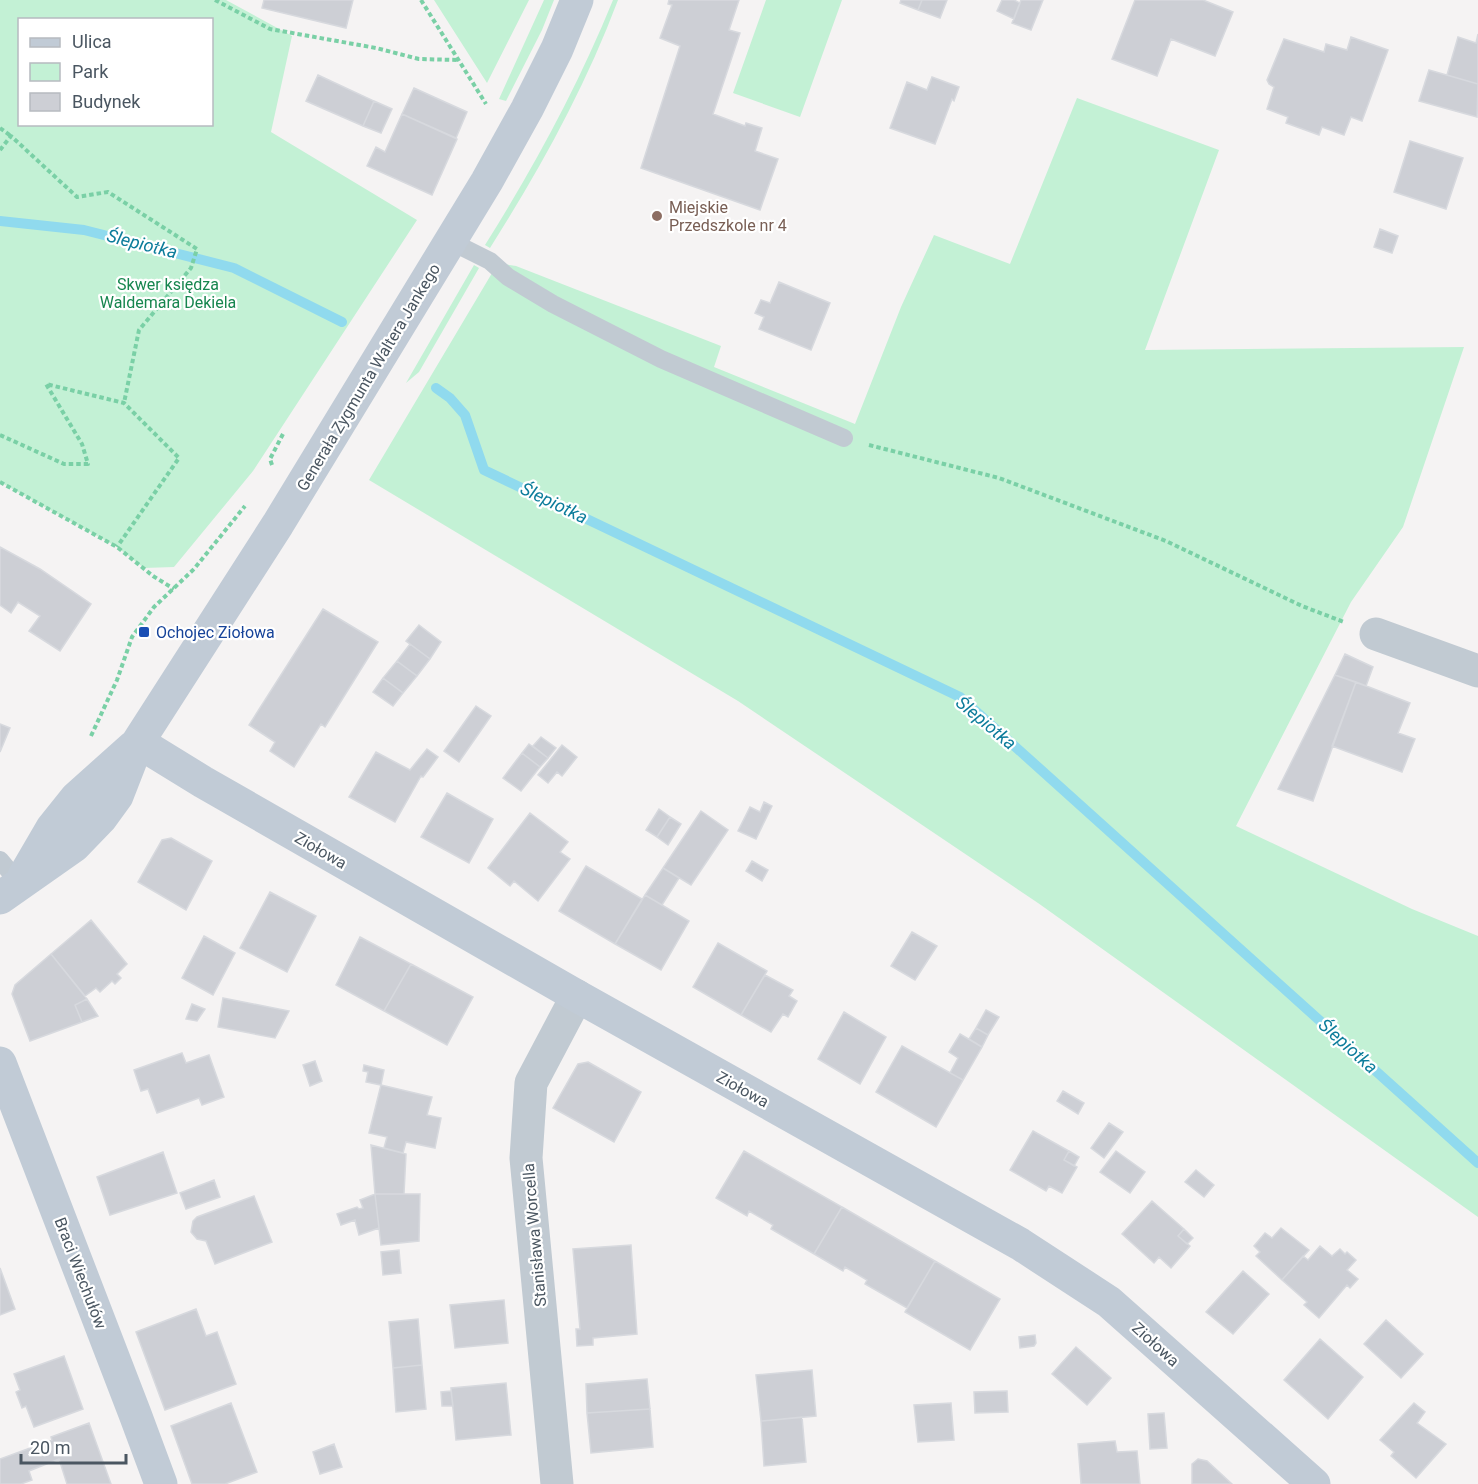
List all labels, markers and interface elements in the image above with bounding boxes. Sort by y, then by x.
legend [18,18,213,126]
text: Ulica [72,31,112,52]
text: Park [72,61,109,82]
text: Budynek [72,91,141,112]
place label: Miejskie Przedszkole nr 4 [669,198,787,235]
marker: Miejskie Przedszkole nr 4 [650,209,664,223]
water label: Ślepiotka [105,225,180,262]
street label: Generała Zygmunta Waltera Jankego [293,260,444,494]
park label: Skwer księdza Waldemara Dekiela [100,275,236,312]
water label: Ślepiotka [517,477,591,528]
place label: Ochojec Ziołowa [156,623,275,642]
marker: Ochojec Ziołowa [137,625,151,639]
water label: Ślepiotka [952,691,1021,754]
street label: Ziołowa [291,828,350,873]
water label: Ślepiotka [1315,1014,1382,1078]
street label: Ziołowa [713,1067,772,1112]
street label: Stanisława Worcella [519,1162,550,1307]
street label: Braci Wiechułów [51,1215,111,1332]
street label: Ziołowa [1128,1318,1183,1370]
scale bar [21,1427,126,1465]
text: 20 m [30,1437,70,1458]

